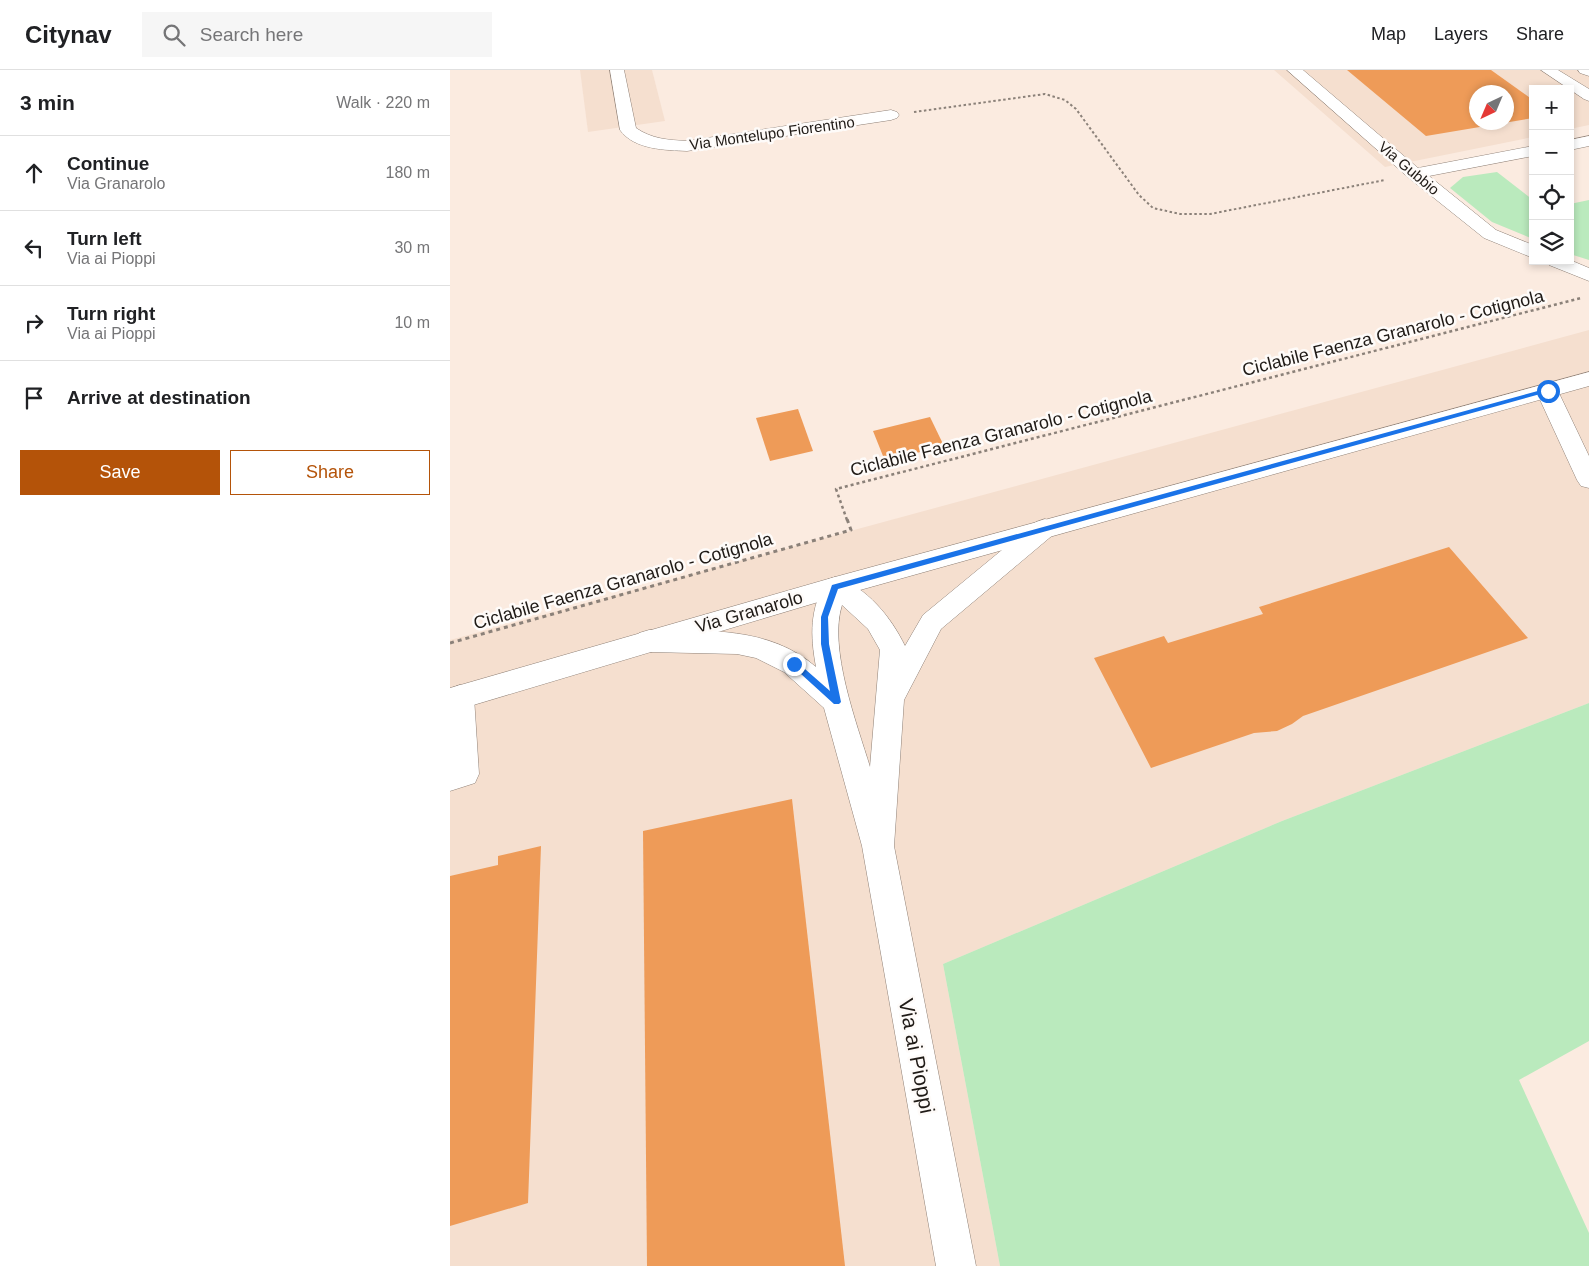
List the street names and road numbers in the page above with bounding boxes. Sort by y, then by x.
street label: Via Montelupo Fiorentino [688,113,856,153]
street label: Via Gubbio [1375,138,1443,198]
street label: Ciclabile Faenza Granarolo - Cotignola [1240,286,1547,380]
street label: Ciclabile Faenza Granarolo - Cotignola [848,386,1155,480]
street label: Ciclabile Faenza Granarolo - Cotignola [471,528,776,633]
street label: Via Granarolo [693,587,805,637]
street label: Via ai Pioppi [895,997,939,1115]

